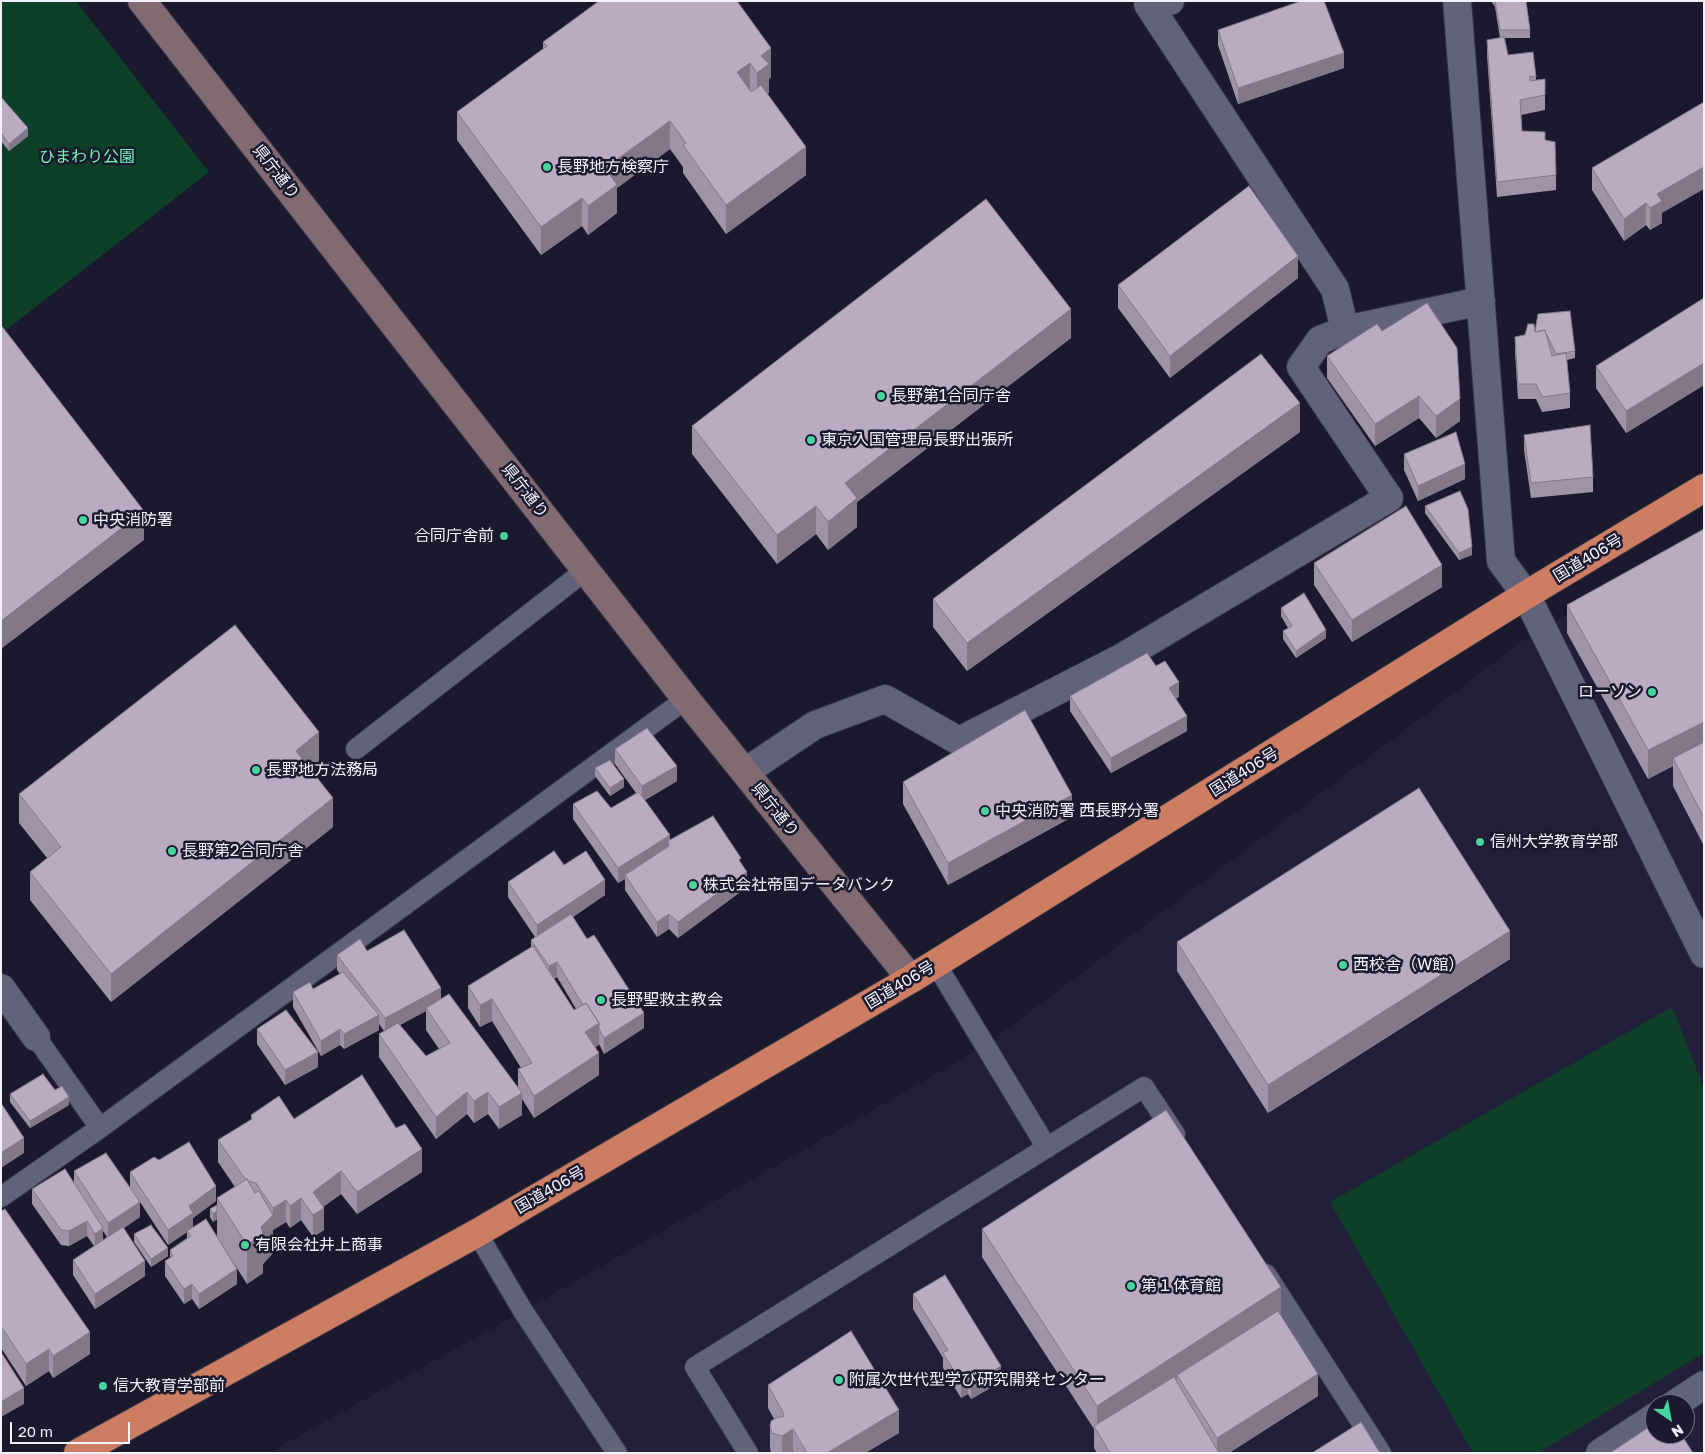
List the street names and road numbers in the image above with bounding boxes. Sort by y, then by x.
street label: 県庁通り [249,141,303,203]
street label: 県庁通り [498,460,552,522]
street label: 国道406号 [1550,530,1626,586]
street label: 国道406号 [1206,743,1282,801]
street label: 県庁通り [747,779,803,841]
street label: 国道406号 [862,957,938,1013]
street label: 国道406号 [512,1162,588,1218]

